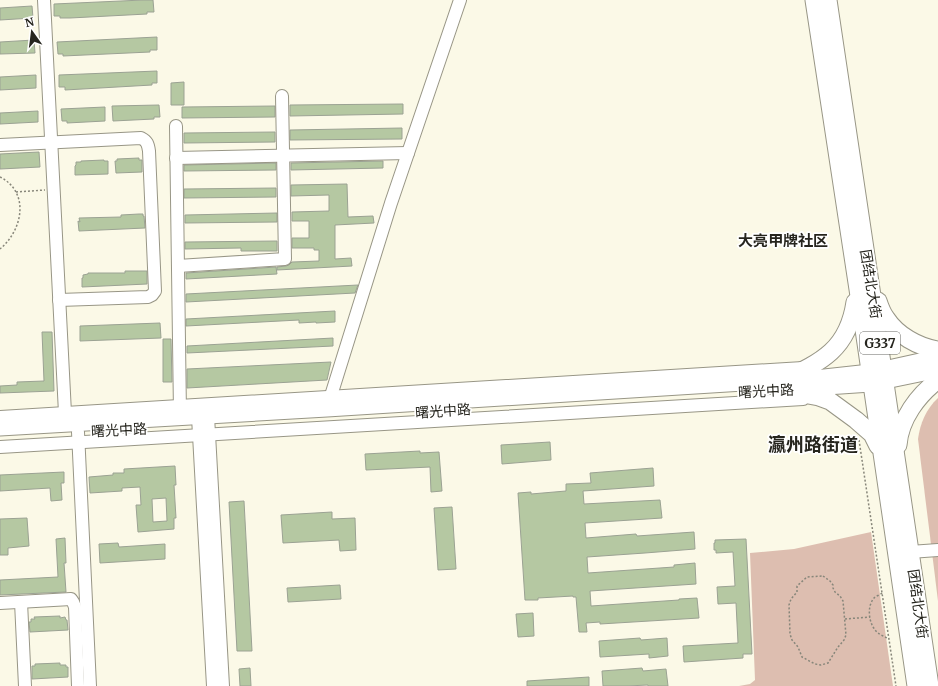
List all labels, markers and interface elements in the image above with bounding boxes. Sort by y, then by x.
north arrow [12,12,52,52]
text: N [24,14,36,30]
district label: 大亮甲牌社区 [738,231,828,250]
street label: 团结北大街 [857,248,885,320]
road number: G337 [860,332,900,354]
street label: 曙光中路 [738,381,794,401]
street label: 曙光中路 [414,400,472,422]
street label: 曙光中路 [91,420,147,440]
district label: 瀛州路街道 [768,433,858,456]
street label: 团结北大街 [904,568,932,640]

